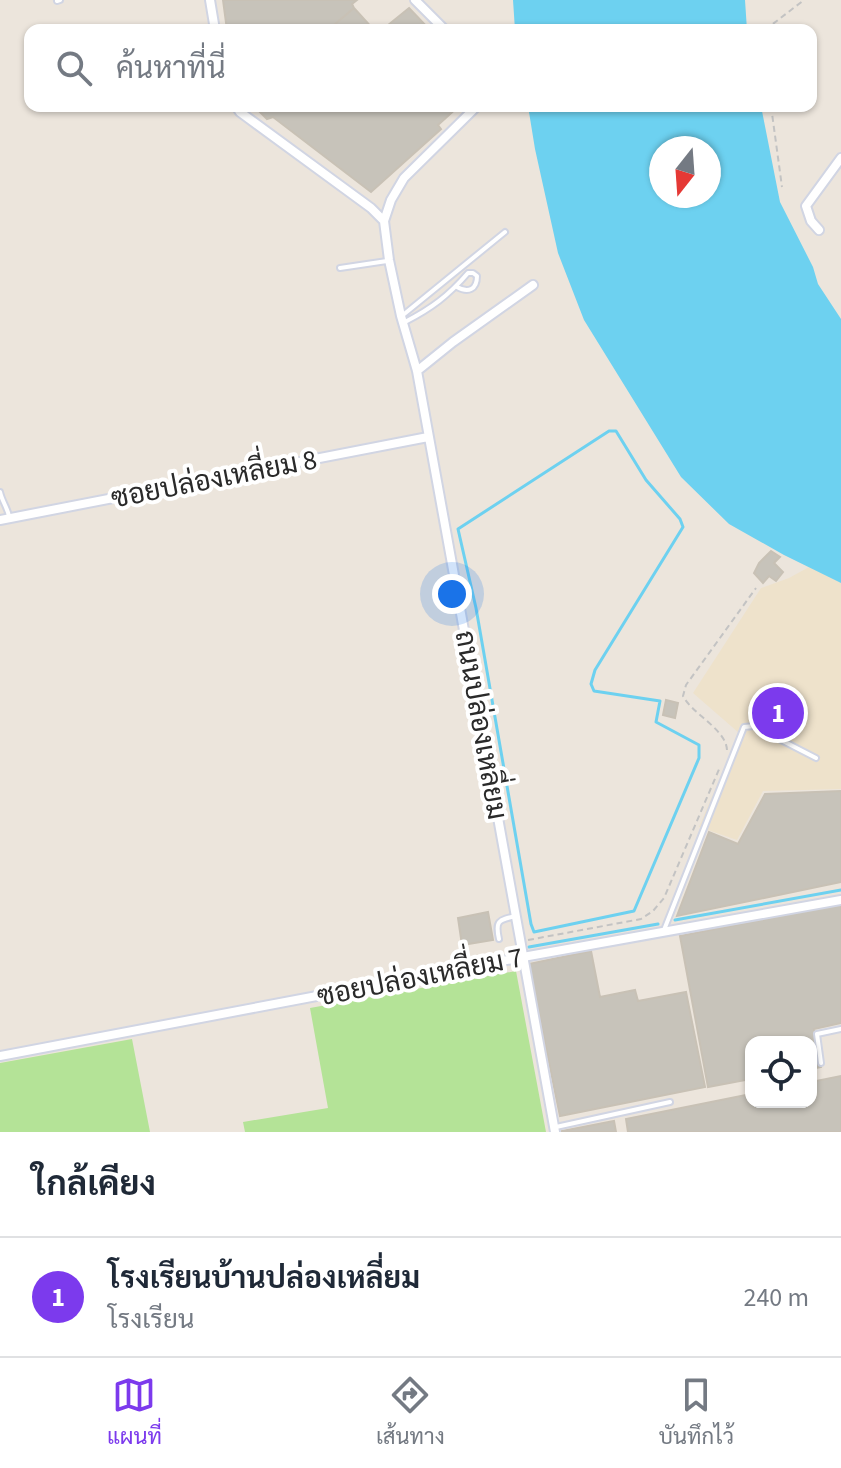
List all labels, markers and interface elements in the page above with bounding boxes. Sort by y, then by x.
search box [24,24,817,112]
icon: search [52,46,96,90]
text: ค้นหาที่นี่ [116,47,226,90]
north arrow [649,136,721,208]
street label: ซอยปล่องเหลี่ยม 8 [107,435,320,519]
your location [432,574,472,614]
street label: ถนนปล่องเหลี่ยม [445,626,522,823]
pin: 1 [752,683,804,743]
street label: ซอยปล่องเหลี่ยม 7 [313,933,526,1017]
map controls [745,1036,817,1108]
button: locate [745,1036,817,1108]
text: ใกล้เคียง [32,1160,156,1209]
text: โรงเรียนบ้านปล่องเหลี่ยม [108,1257,420,1300]
text: 1 [51,1279,65,1316]
text: 240 m [743,1279,809,1316]
text: โรงเรียน [108,1301,194,1338]
tab: แผนที่ [107,1373,162,1453]
tab: เส้นทาง [376,1373,445,1453]
tab: บันทึกไว้ [659,1373,734,1453]

